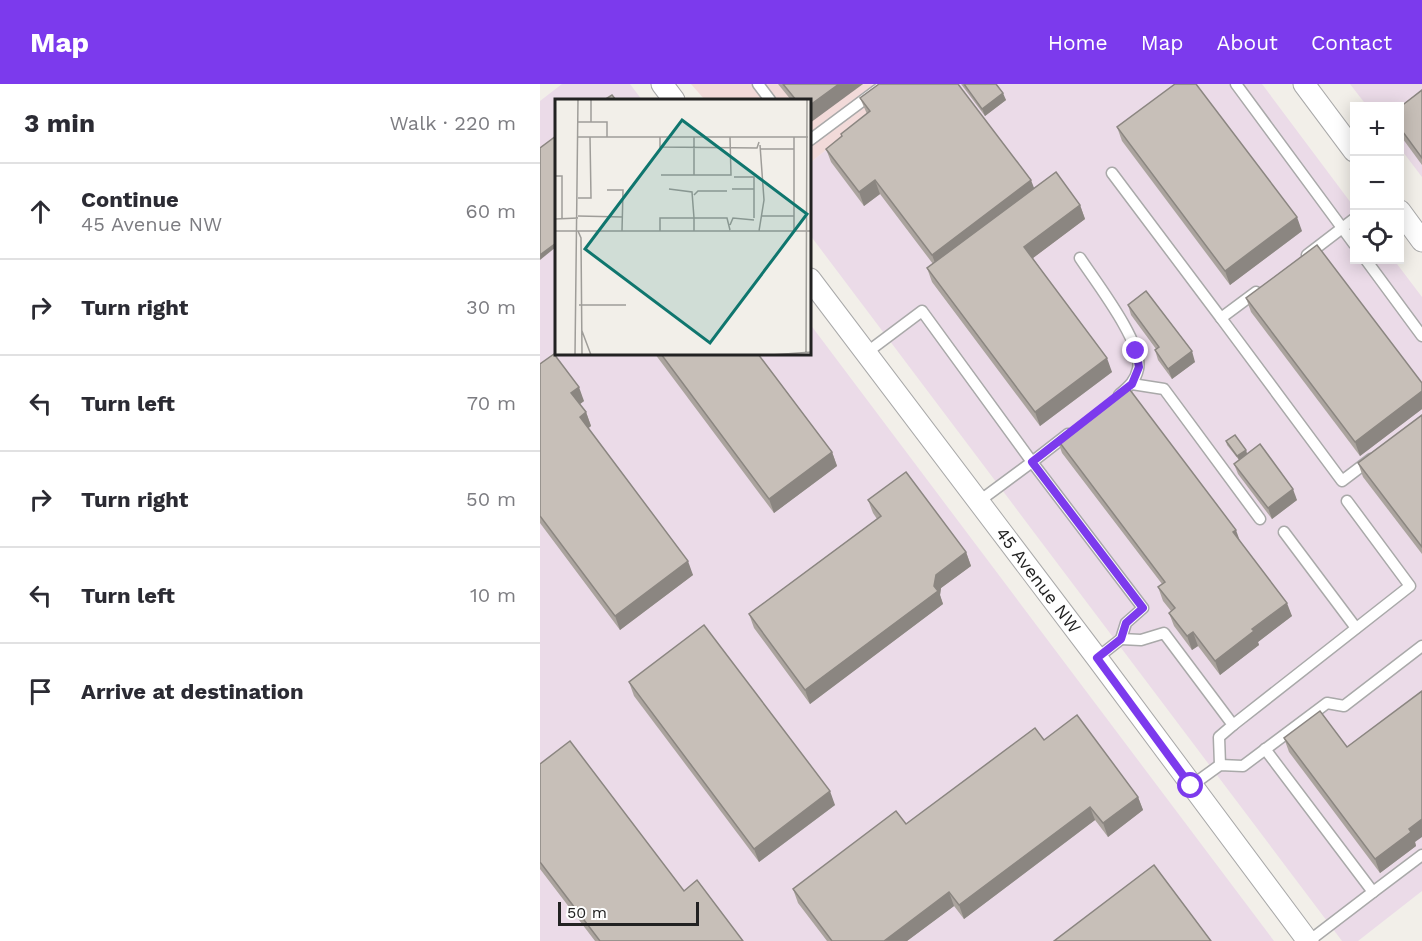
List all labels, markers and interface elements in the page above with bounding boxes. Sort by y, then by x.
text: Map [30,26,89,59]
text: Home [1048,30,1108,55]
text: Map [1141,30,1184,55]
text: About [1217,30,1278,55]
text: Contact [1311,30,1392,55]
inset map [555,99,812,356]
map controls [1350,102,1404,264]
button: + [1350,102,1404,156]
text: 3 min [24,108,95,138]
text: Walk · 220 m [389,111,516,135]
button: − [1350,156,1404,210]
text: Continue [81,187,179,212]
icon: ahead [24,195,57,228]
text: 60 m [466,199,516,223]
button: locate [1350,210,1404,264]
text: 45 Avenue NW [81,212,222,236]
icon: right [24,291,57,324]
text: Turn right [81,295,188,320]
text: 30 m [466,295,516,319]
route end [1122,337,1148,363]
icon: left [24,387,57,420]
text: Turn left [81,391,175,416]
text: 70 m [467,391,516,415]
icon: right [24,483,57,516]
text: Turn right [81,487,188,512]
text: 50 m [466,487,516,511]
street label: 45 Avenue NW [992,523,1085,637]
icon: left [24,579,57,612]
text: Turn left [81,583,175,608]
text: 10 m [470,583,516,607]
icon: arrive [24,675,57,708]
text: Arrive at destination [81,679,304,704]
route start [1177,772,1203,798]
scale bar [558,899,699,926]
text: 50 m [567,903,607,922]

